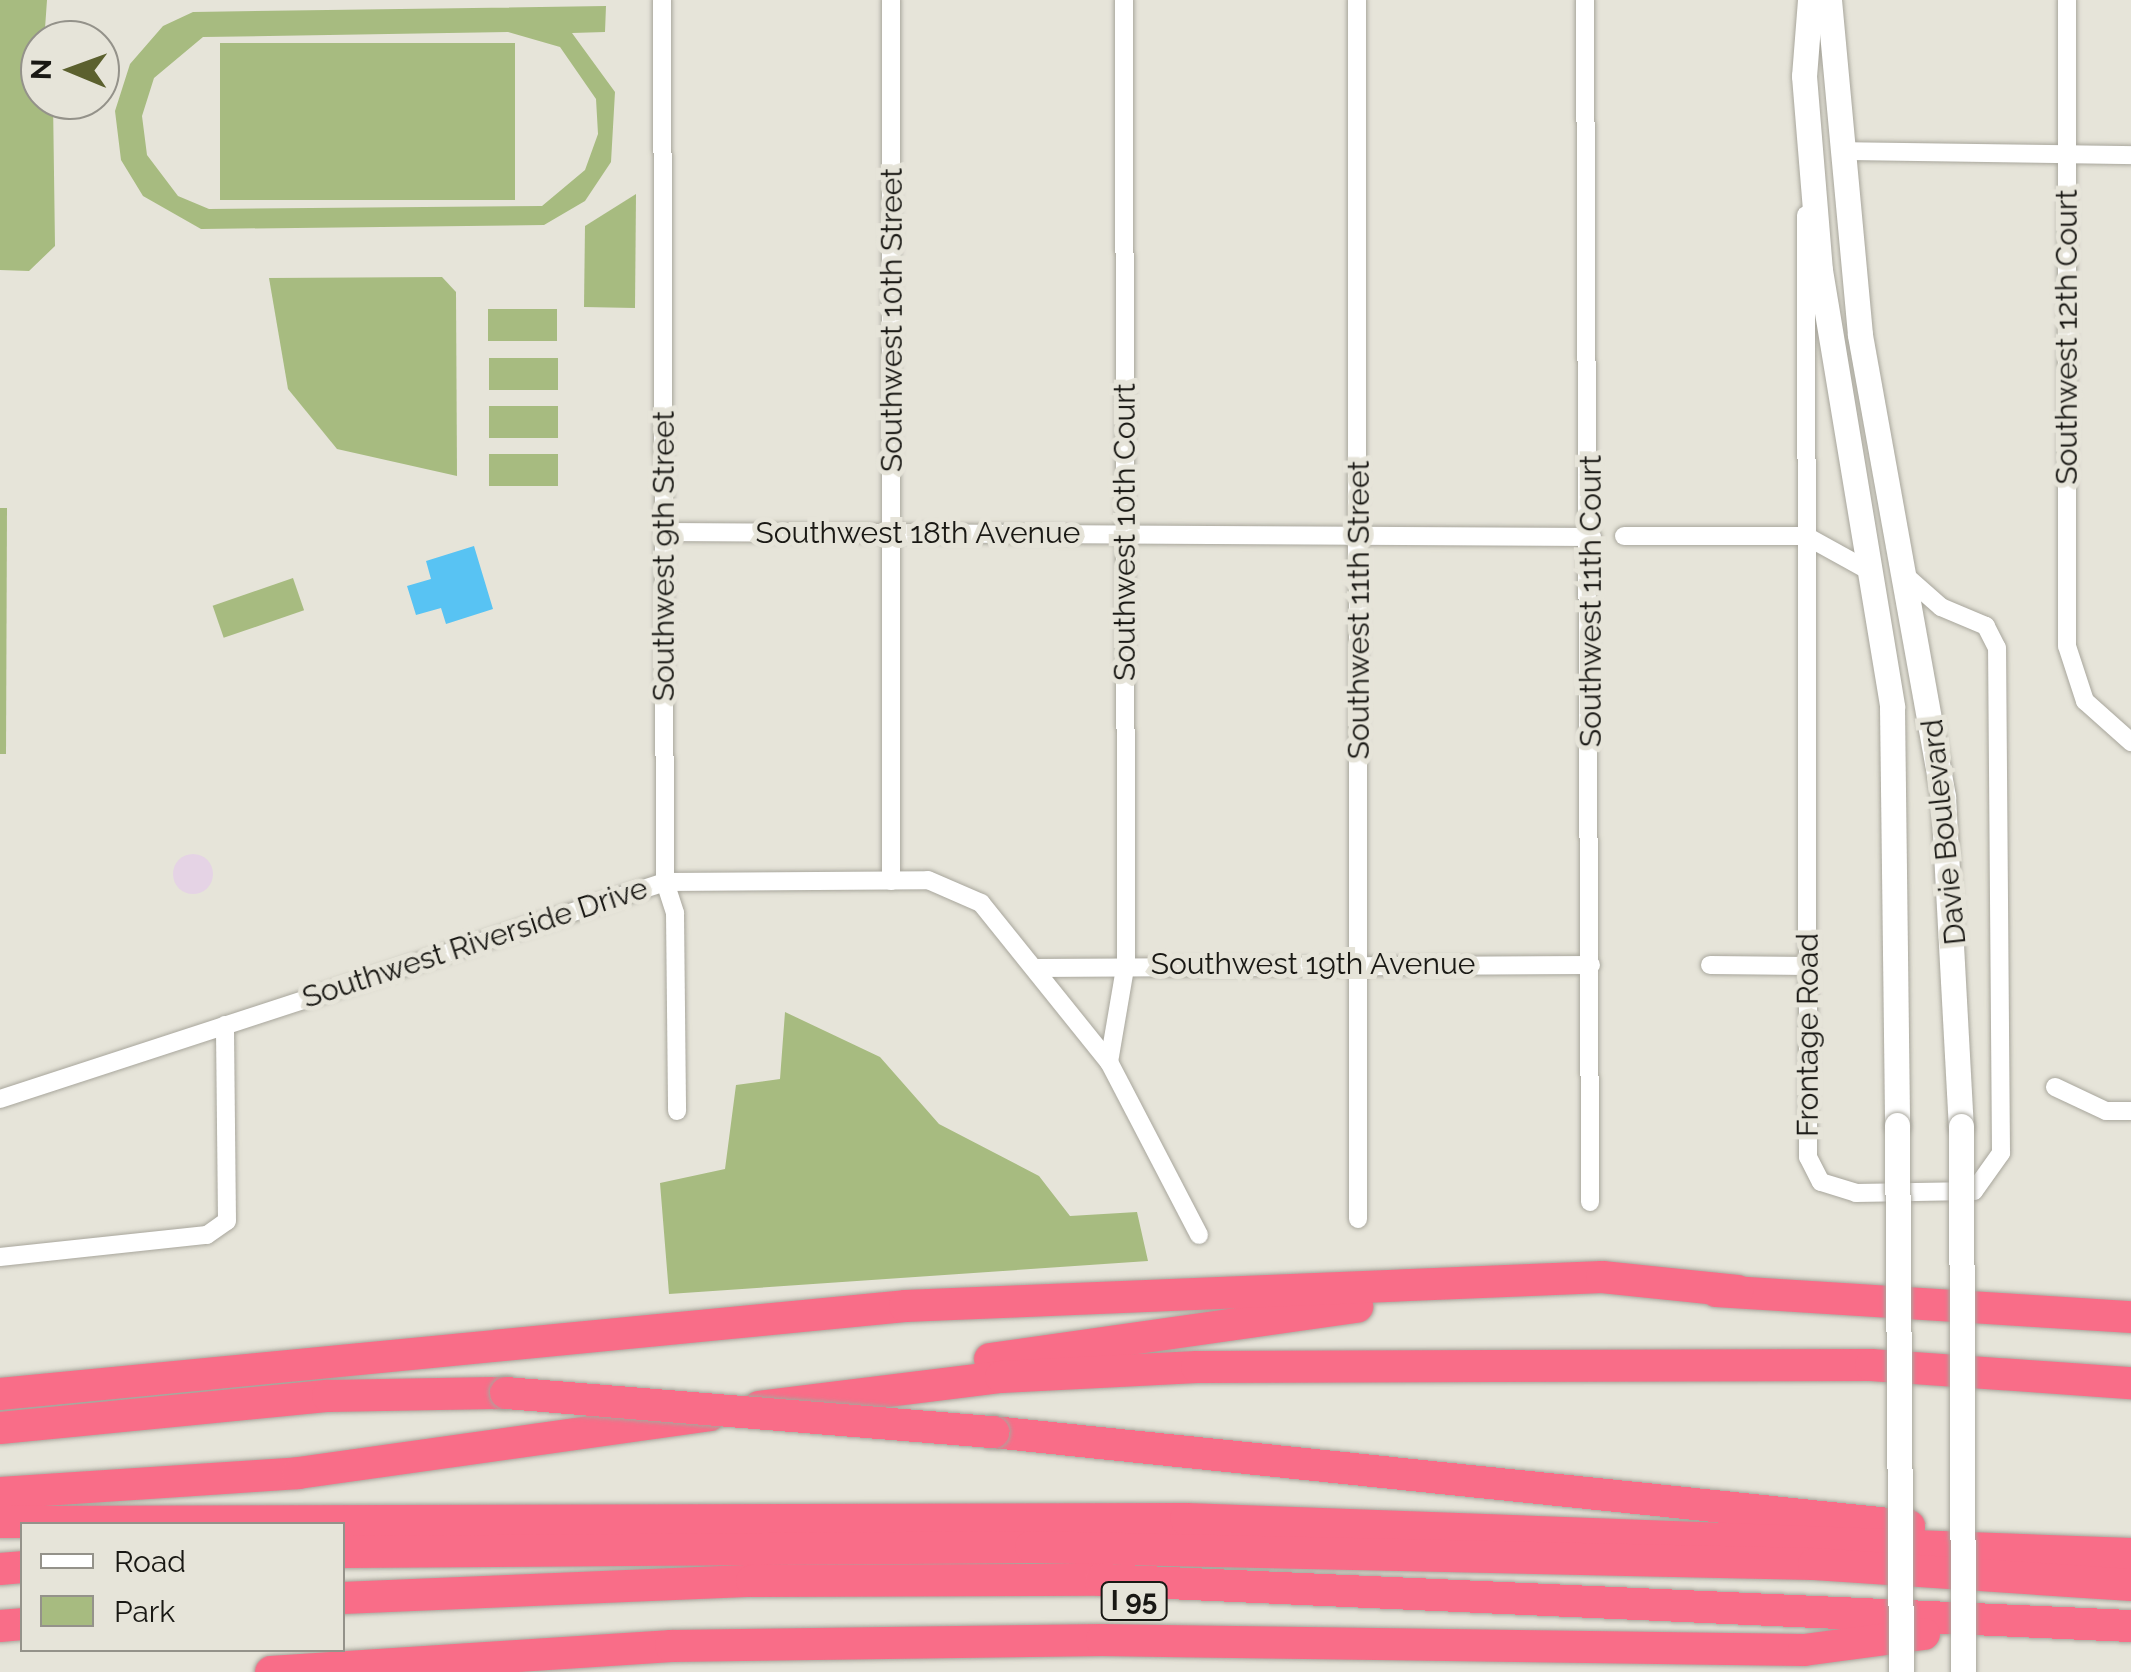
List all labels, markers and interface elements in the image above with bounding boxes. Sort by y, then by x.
north arrow [20,20,120,120]
text: N [25,59,58,80]
street label: Southwest 10th Street [874,168,910,472]
street label: Southwest 12th Court [2049,189,2085,485]
street label: Southwest 10th Court [1107,383,1143,681]
street label: Southwest 9th Street [646,411,682,701]
street label: Southwest 11th Court [1573,455,1609,747]
street label: Southwest 11th Street [1341,461,1377,759]
street label: Southwest 18th Avenue [755,515,1081,551]
street label: Davie Boulevard [1914,717,1974,947]
street label: Southwest Riverside Drive [298,870,652,1016]
street label: Frontage Road [1790,933,1826,1137]
street label: Southwest 19th Avenue [1150,946,1476,982]
legend [20,1522,345,1652]
text: Road [114,1544,186,1579]
road number: I 95 [1099,1578,1169,1624]
text: Park [114,1594,175,1629]

